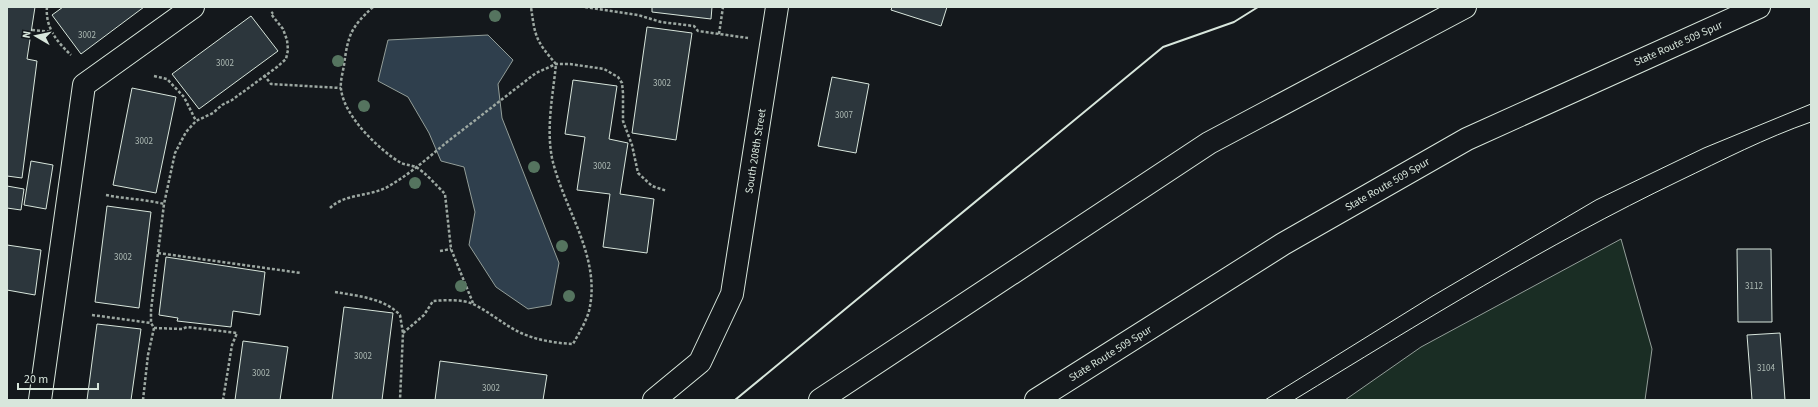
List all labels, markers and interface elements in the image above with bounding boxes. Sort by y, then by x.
north arrow [16,16,56,56]
street label: State Route 509 Spur [1632,17,1725,70]
house number: 3002 [78,29,96,42]
text: N [19,30,35,39]
house number: 3002 [216,57,234,70]
house number: 3002 [653,77,671,90]
street label: South 208th Street [741,107,770,195]
house number: 3007 [835,109,853,122]
house number: 3002 [135,135,153,148]
street label: State Route 509 Spur [1342,154,1432,215]
house number: 3002 [593,160,611,173]
house number: 3002 [114,251,132,264]
house number: 3112 [1745,280,1763,293]
street label: State Route 509 Spur [1066,322,1155,385]
house number: 3002 [354,350,372,363]
house number: 3104 [1757,362,1775,375]
scale bar [18,365,98,391]
house number: 3002 [252,367,270,380]
text: 20 m [24,371,48,388]
house number: 3002 [482,382,500,395]

